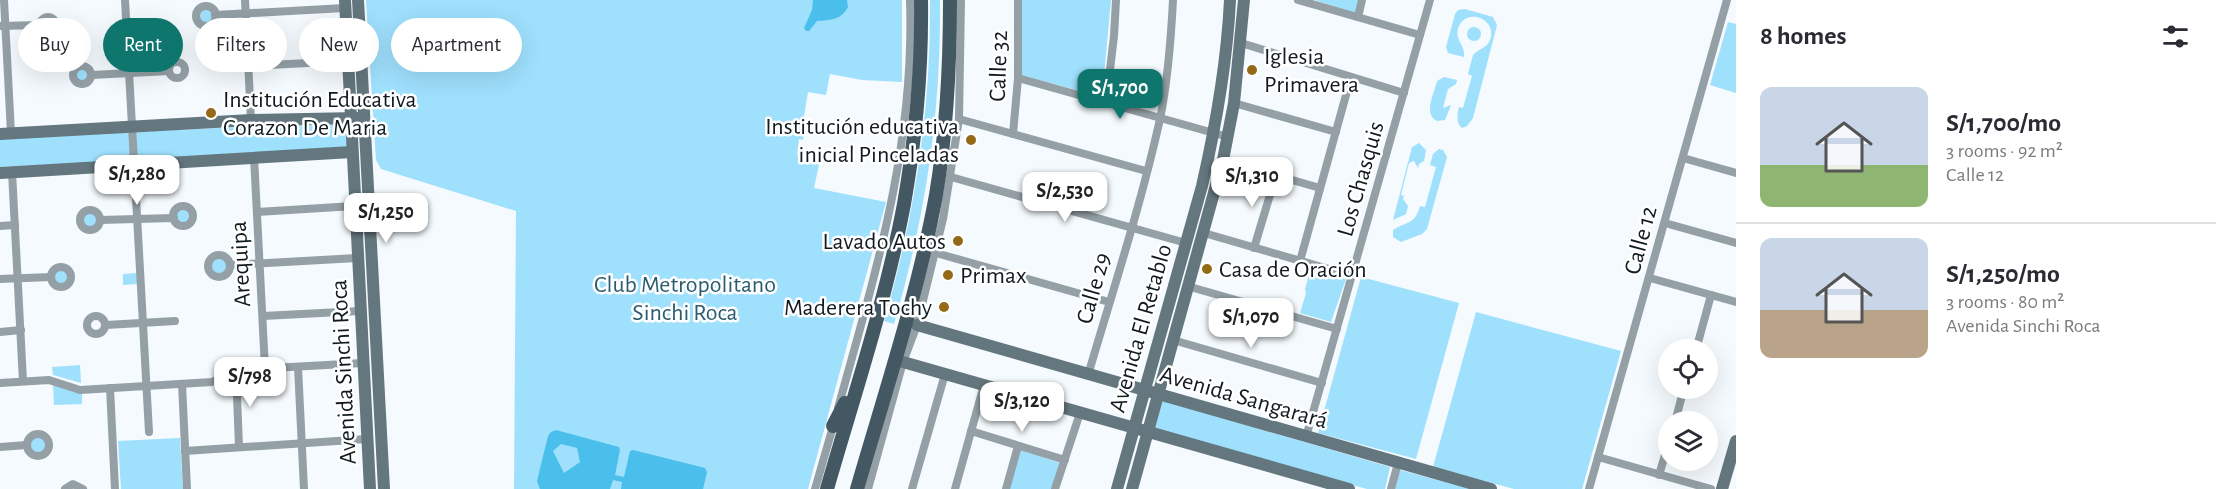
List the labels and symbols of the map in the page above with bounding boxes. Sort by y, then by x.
street label: Calle 32 [986,30,1012,102]
place label: Iglesia Primavera [1264,45,1359,97]
marker: Iglesia Primavera [1245,63,1259,77]
pin: S/1,700 [1065,69,1175,120]
place label: Institución Educativa Corazon De Maria [223,88,417,140]
marker: Institución Educativa Corazon De Maria [204,106,218,120]
place label: Institución educativa inicial Pinceladas [765,115,959,167]
street label: Los Chasquis [1333,119,1389,239]
marker: Institución educativa inicial Pinceladas [964,133,978,147]
pin: S/1,280 [82,155,192,206]
pin: S/1,310 [1197,157,1307,208]
pin: S/2,530 [1010,172,1120,223]
pin: S/1,250 [331,193,441,244]
street label: Calle 12 [1620,203,1662,277]
street label: Arequipa [227,220,255,308]
place label: Lavado Autos [823,230,946,254]
marker: Lavado Autos [951,234,965,248]
street label: Avenida El Retablo [1105,241,1176,415]
street label: Calle 29 [1072,250,1116,327]
place label: Casa de Oración [1219,258,1367,282]
marker: Casa de Oración [1200,262,1214,276]
place label: Primax [960,264,1027,288]
marker: Primax [941,268,955,282]
park label: Club Metropolitano Sinchi Roca [594,273,776,325]
street label: Avenida Sinchi Roca [327,279,361,465]
place label: Maderera Tochy [784,296,932,320]
pin: S/1,070 [1196,298,1306,349]
marker: Maderera Tochy [937,300,951,314]
pin: S/798 [208,357,292,408]
street label: Avenida Sangarará [1157,363,1330,433]
pin: S/3,120 [967,382,1077,433]

